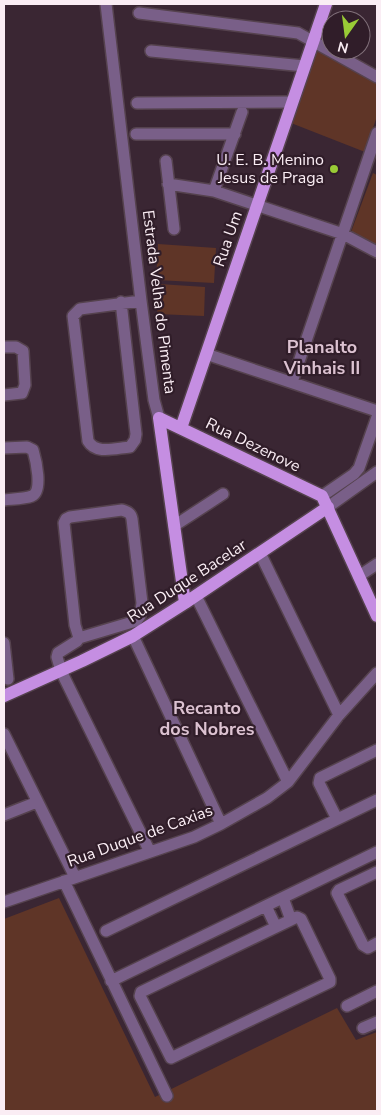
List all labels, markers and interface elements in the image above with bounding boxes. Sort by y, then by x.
north arrow [321,10,371,60]
text: N [336,37,350,58]
place label: U. E. B. Menino Jesus de Praga [216,149,324,189]
marker: U. E. B. Menino Jesus de Praga [328,163,340,175]
street label: Rua Um [208,208,248,270]
street label: Estrada Velha do Pimenta [137,209,181,395]
district label: Planalto Vinhais II [283,335,360,380]
street label: Rua Dezenove [202,413,304,477]
street label: Rua Duque Bacelar [123,534,251,628]
district label: Recanto dos Nobres [160,696,255,741]
street label: Rua Duque de Caxias [64,799,216,873]

